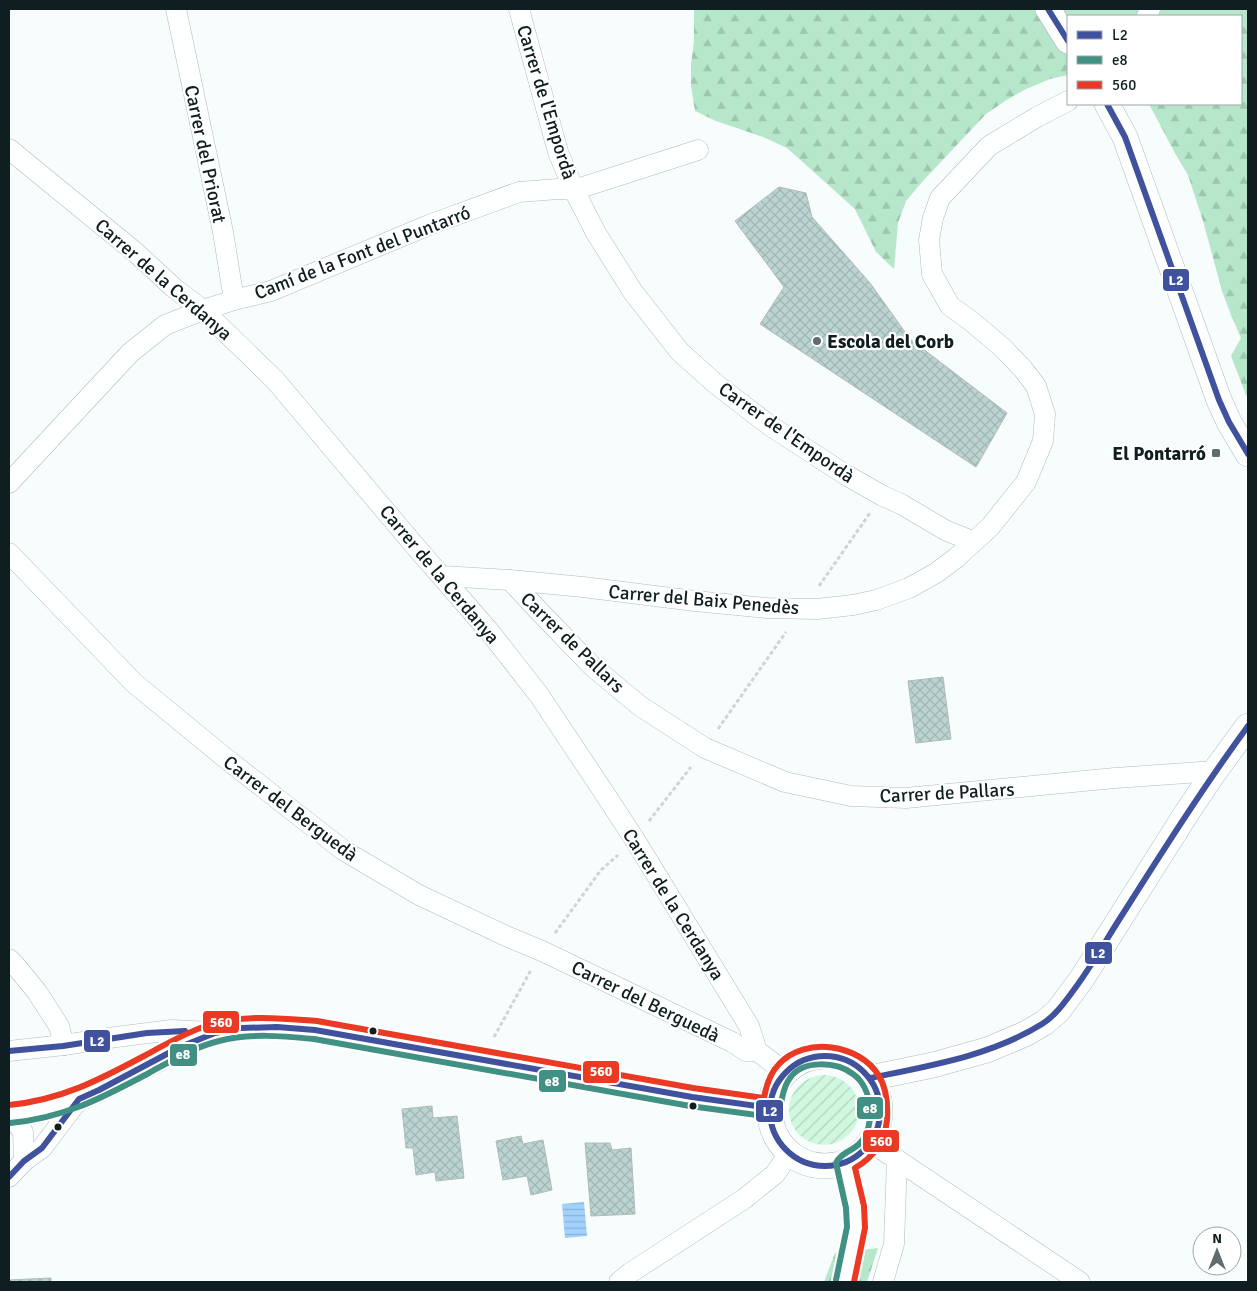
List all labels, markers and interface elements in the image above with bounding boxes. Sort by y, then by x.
legend [1067,15,1242,105]
street label: Carrer de l'Empordà [511,22,581,182]
text: L2 [1112,26,1128,44]
text: e8 [1112,51,1128,69]
text: 560 [1112,76,1136,94]
street label: Carrer del Priorat [179,83,231,226]
street label: Camí de la Font del Puntarró [251,201,474,305]
street label: Carrer de la Cerdanya [90,214,237,346]
line badge: L2 [1162,268,1190,292]
text: L2 [1169,272,1183,289]
place label: Escola del Corb [827,330,954,354]
marker: Escola del Corb [811,335,823,347]
street label: Carrer de l'Empordà [714,377,859,489]
place label: El Pontarró [1112,442,1206,466]
marker: El Pontarró [1210,447,1222,459]
street label: Carrer de la Cerdanya [374,500,504,649]
street label: Carrer del Baix Penedès [608,580,800,620]
street label: Carrer de Pallars [515,587,629,698]
street label: Carrer del Berguedà [218,750,362,867]
street label: Carrer de Pallars [879,777,1015,809]
street label: Carrer de la Cerdanya [617,824,729,985]
line badge: L2 [1084,941,1113,965]
text: L2 [1091,945,1105,962]
street label: Carrer del Berguedà [567,956,724,1048]
line badge: 560 [202,1010,240,1034]
text: 560 [210,1014,233,1031]
unlabelled marker [368,1026,378,1036]
line badge: L2 [83,1029,111,1053]
text: L2 [90,1033,104,1050]
line badge: e8 [169,1043,198,1067]
text: e8 [176,1046,191,1063]
line badge: 560 [582,1060,620,1084]
text: 560 [590,1063,613,1080]
line badge: e8 [538,1069,567,1093]
text: e8 [545,1073,560,1090]
line badge: e8 [856,1096,884,1120]
line badge: L2 [755,1099,784,1123]
text: e8 [863,1100,878,1117]
unlabelled marker [688,1101,698,1111]
text: L2 [763,1103,777,1120]
unlabelled marker [53,1122,63,1132]
line badge: 560 [862,1129,900,1153]
text: 560 [870,1133,893,1150]
north arrow [1192,1226,1242,1276]
text: N [1212,1230,1222,1247]

